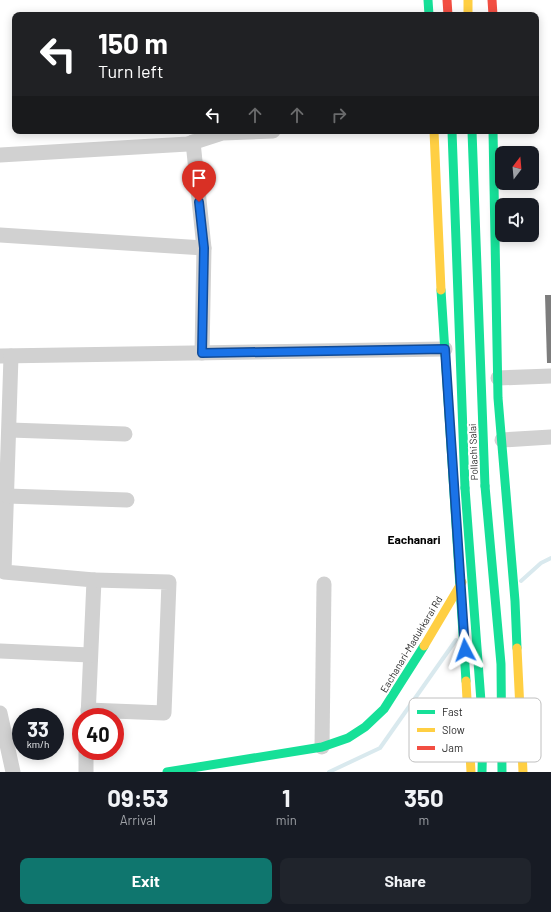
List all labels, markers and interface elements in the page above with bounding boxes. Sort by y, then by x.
text: 150 m [98,26,168,60]
icon: left [32,28,84,80]
text: Turn left [98,60,164,82]
icon: left [202,104,224,126]
icon: ahead [244,104,266,126]
icon: ahead [286,104,308,126]
icon: right [328,104,350,126]
north arrow [495,146,539,190]
map controls [495,146,539,242]
pin [182,161,216,202]
icon: arrive [188,167,210,189]
button: sound [495,198,539,242]
street label: Pollachi Salai [466,423,480,481]
district label: Eachanari [387,532,441,546]
street label: Eachanari-Madukkarai Rd [377,594,445,694]
position arrow [444,629,486,671]
legend [409,698,541,762]
text: Fast [442,705,463,718]
speed limit sign: 40 [72,708,124,760]
text: 33 [27,717,49,741]
text: Slow [442,723,465,736]
text: km/h [27,738,49,750]
text: Jam [442,741,463,754]
text: 09:53 [107,783,168,812]
text: 1 [282,783,290,812]
text: 350 [404,783,444,812]
text: Arrival [120,812,156,828]
text: min [276,812,297,828]
text: m [418,812,429,828]
button: Exit [20,858,272,904]
button: Share [280,858,531,904]

